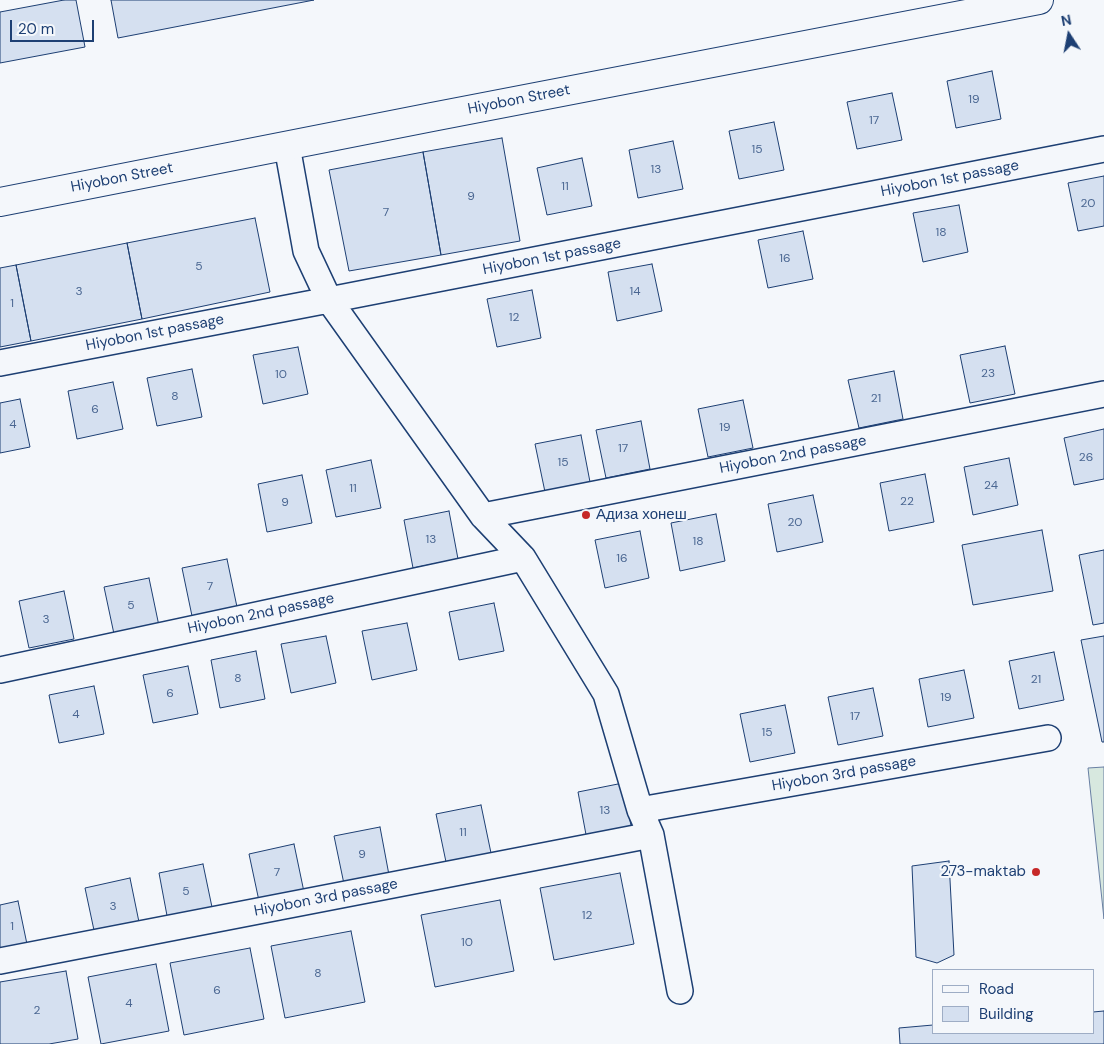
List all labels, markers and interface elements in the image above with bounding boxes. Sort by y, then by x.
scale bar [12,10,96,42]
north arrow [1044,10,1094,60]
text: N [1059,10,1073,30]
text: 20 m [18,19,54,39]
street label: Hiyobon Street [466,81,572,119]
house number: 19 [968,93,980,107]
house number: 17 [869,114,879,128]
house number: 15 [751,143,763,157]
street label: Hiyobon 1st passage [879,157,1021,201]
street label: Hiyobon Street [69,159,175,197]
house number: 13 [651,163,661,177]
house number: 11 [561,180,569,194]
house number: 9 [467,190,475,204]
house number: 20 [1081,197,1095,211]
house number: 7 [383,206,389,220]
house number: 18 [935,226,947,240]
street label: Hiyobon 1st passage [481,235,623,279]
house number: 16 [779,252,791,266]
house number: 5 [195,260,203,274]
house number: 3 [75,285,83,299]
house number: 14 [629,285,641,299]
house number: 1 [10,297,14,311]
street label: Hiyobon 1st passage [84,311,226,355]
house number: 12 [509,311,519,325]
house number: 23 [981,367,995,381]
house number: 10 [275,368,287,382]
house number: 8 [171,390,179,404]
house number: 21 [871,392,881,406]
house number: 6 [91,403,99,417]
house number: 4 [9,418,17,432]
house number: 19 [719,421,731,435]
street label: Hiyobon 2nd passage [718,432,868,478]
house number: 17 [618,442,628,456]
house number: 26 [1079,451,1093,465]
house number: 15 [557,456,569,470]
house number: 24 [984,479,998,493]
house number: 11 [349,482,357,496]
house number: 22 [900,495,914,509]
house number: 9 [281,496,289,510]
place label: Адиза хонеш [596,506,687,524]
marker: Адиза хонеш [580,509,592,521]
house number: 20 [788,516,802,530]
house number: 13 [426,533,436,547]
house number: 18 [692,535,704,549]
house number: 16 [616,552,628,566]
house number: 7 [207,580,213,594]
street label: Hiyobon 2nd passage [186,590,336,638]
house number: 5 [127,599,135,613]
house number: 3 [42,613,50,627]
house number: 8 [234,672,242,686]
house number: 21 [1031,673,1041,687]
house number: 6 [166,687,174,701]
house number: 19 [940,691,952,705]
house number: 4 [72,708,80,722]
house number: 17 [850,710,860,724]
house number: 15 [761,726,773,740]
street label: Hiyobon 3rd passage [770,752,918,796]
house number: 13 [600,804,610,818]
house number: 11 [459,826,467,840]
house number: 9 [358,848,366,862]
place label: 273-maktab [941,863,1026,881]
house number: 7 [274,866,280,880]
marker: 273-maktab [1030,866,1042,878]
street label: Hiyobon 3rd passage [253,875,399,921]
house number: 5 [182,885,190,899]
house number: 3 [109,900,117,914]
house number: 12 [582,909,592,923]
house number: 1 [10,920,14,934]
house number: 10 [461,936,473,950]
house number: 8 [314,967,322,981]
legend [932,969,1094,1034]
text: Road [979,979,1014,999]
house number: 6 [213,984,221,998]
house number: 4 [125,997,133,1011]
house number: 2 [34,1004,40,1018]
text: Building [979,1004,1034,1024]

